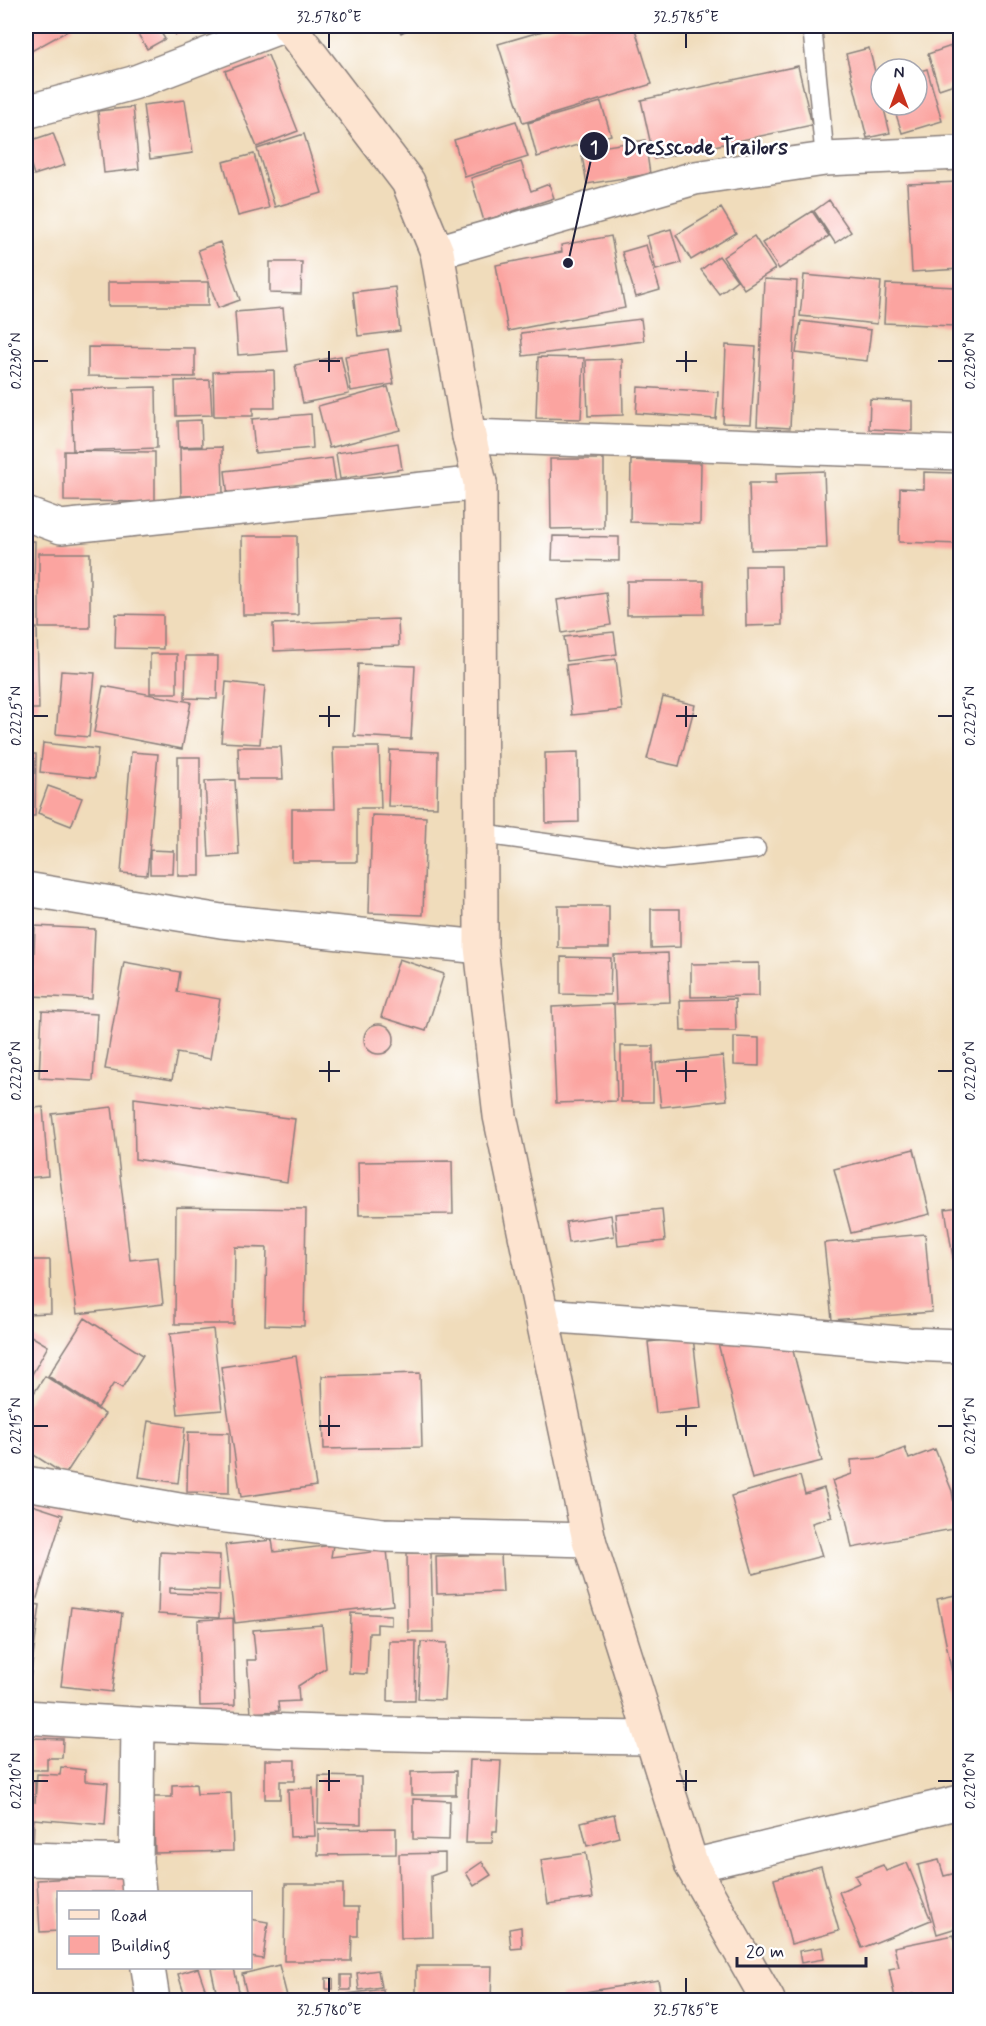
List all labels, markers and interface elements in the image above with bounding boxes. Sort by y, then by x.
text: 32.5780°E [296,8,362,28]
text: 32.5785°E [653,8,719,28]
north arrow [869,57,929,117]
text: N [894,63,904,84]
callout: Dresscode Trailors [579,126,800,166]
text: Dresscode Trailors [622,134,788,162]
text: 1 [590,136,598,160]
text: 0.2230°N [7,333,27,389]
text: 0.2230°N [961,333,981,389]
text: 0.2225°N [7,686,27,746]
text: 0.2225°N [961,686,981,746]
text: 0.2220°N [7,1041,27,1101]
text: 0.2220°N [961,1041,981,1101]
text: 0.2215°N [7,1397,27,1455]
text: 0.2215°N [961,1397,981,1455]
text: 0.2210°N [7,1753,27,1809]
text: 0.2210°N [961,1753,981,1809]
legend [57,1891,252,1969]
text: Road [111,1904,147,1928]
scale bar [737,1930,866,1968]
text: Building [111,1934,171,1960]
text: 20 m [746,1940,784,1964]
text: 32.5780°E [296,2001,362,2021]
text: 32.5785°E [653,2001,719,2021]

